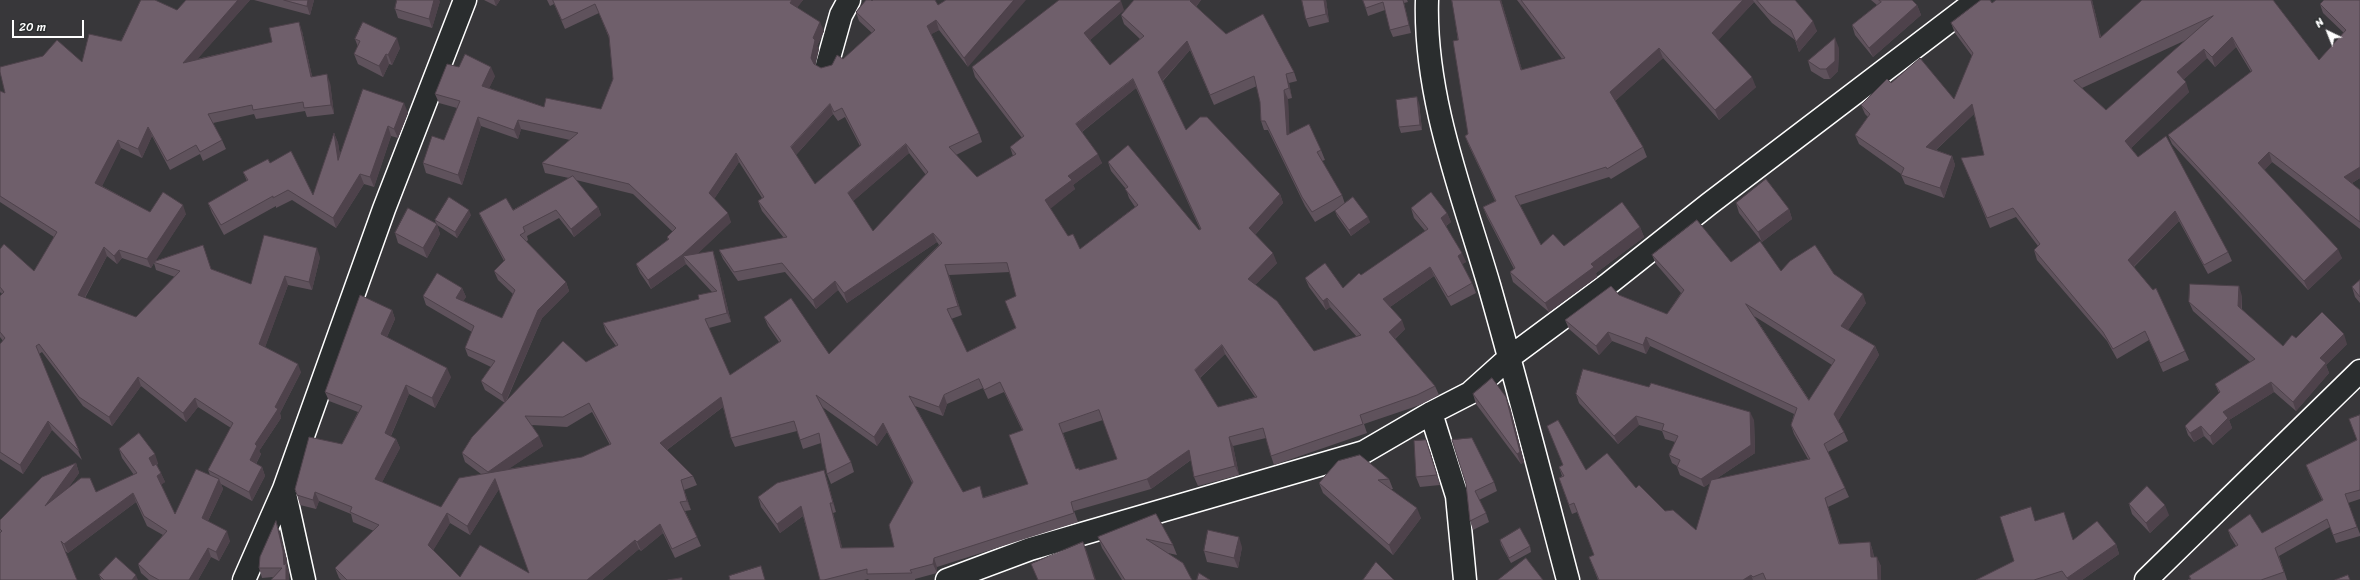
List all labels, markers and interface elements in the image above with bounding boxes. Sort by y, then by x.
scale bar [14,12,86,38]
north arrow [2308,12,2348,52]
text: N [2310,13,2329,32]
text: 20 m [19,16,46,38]

